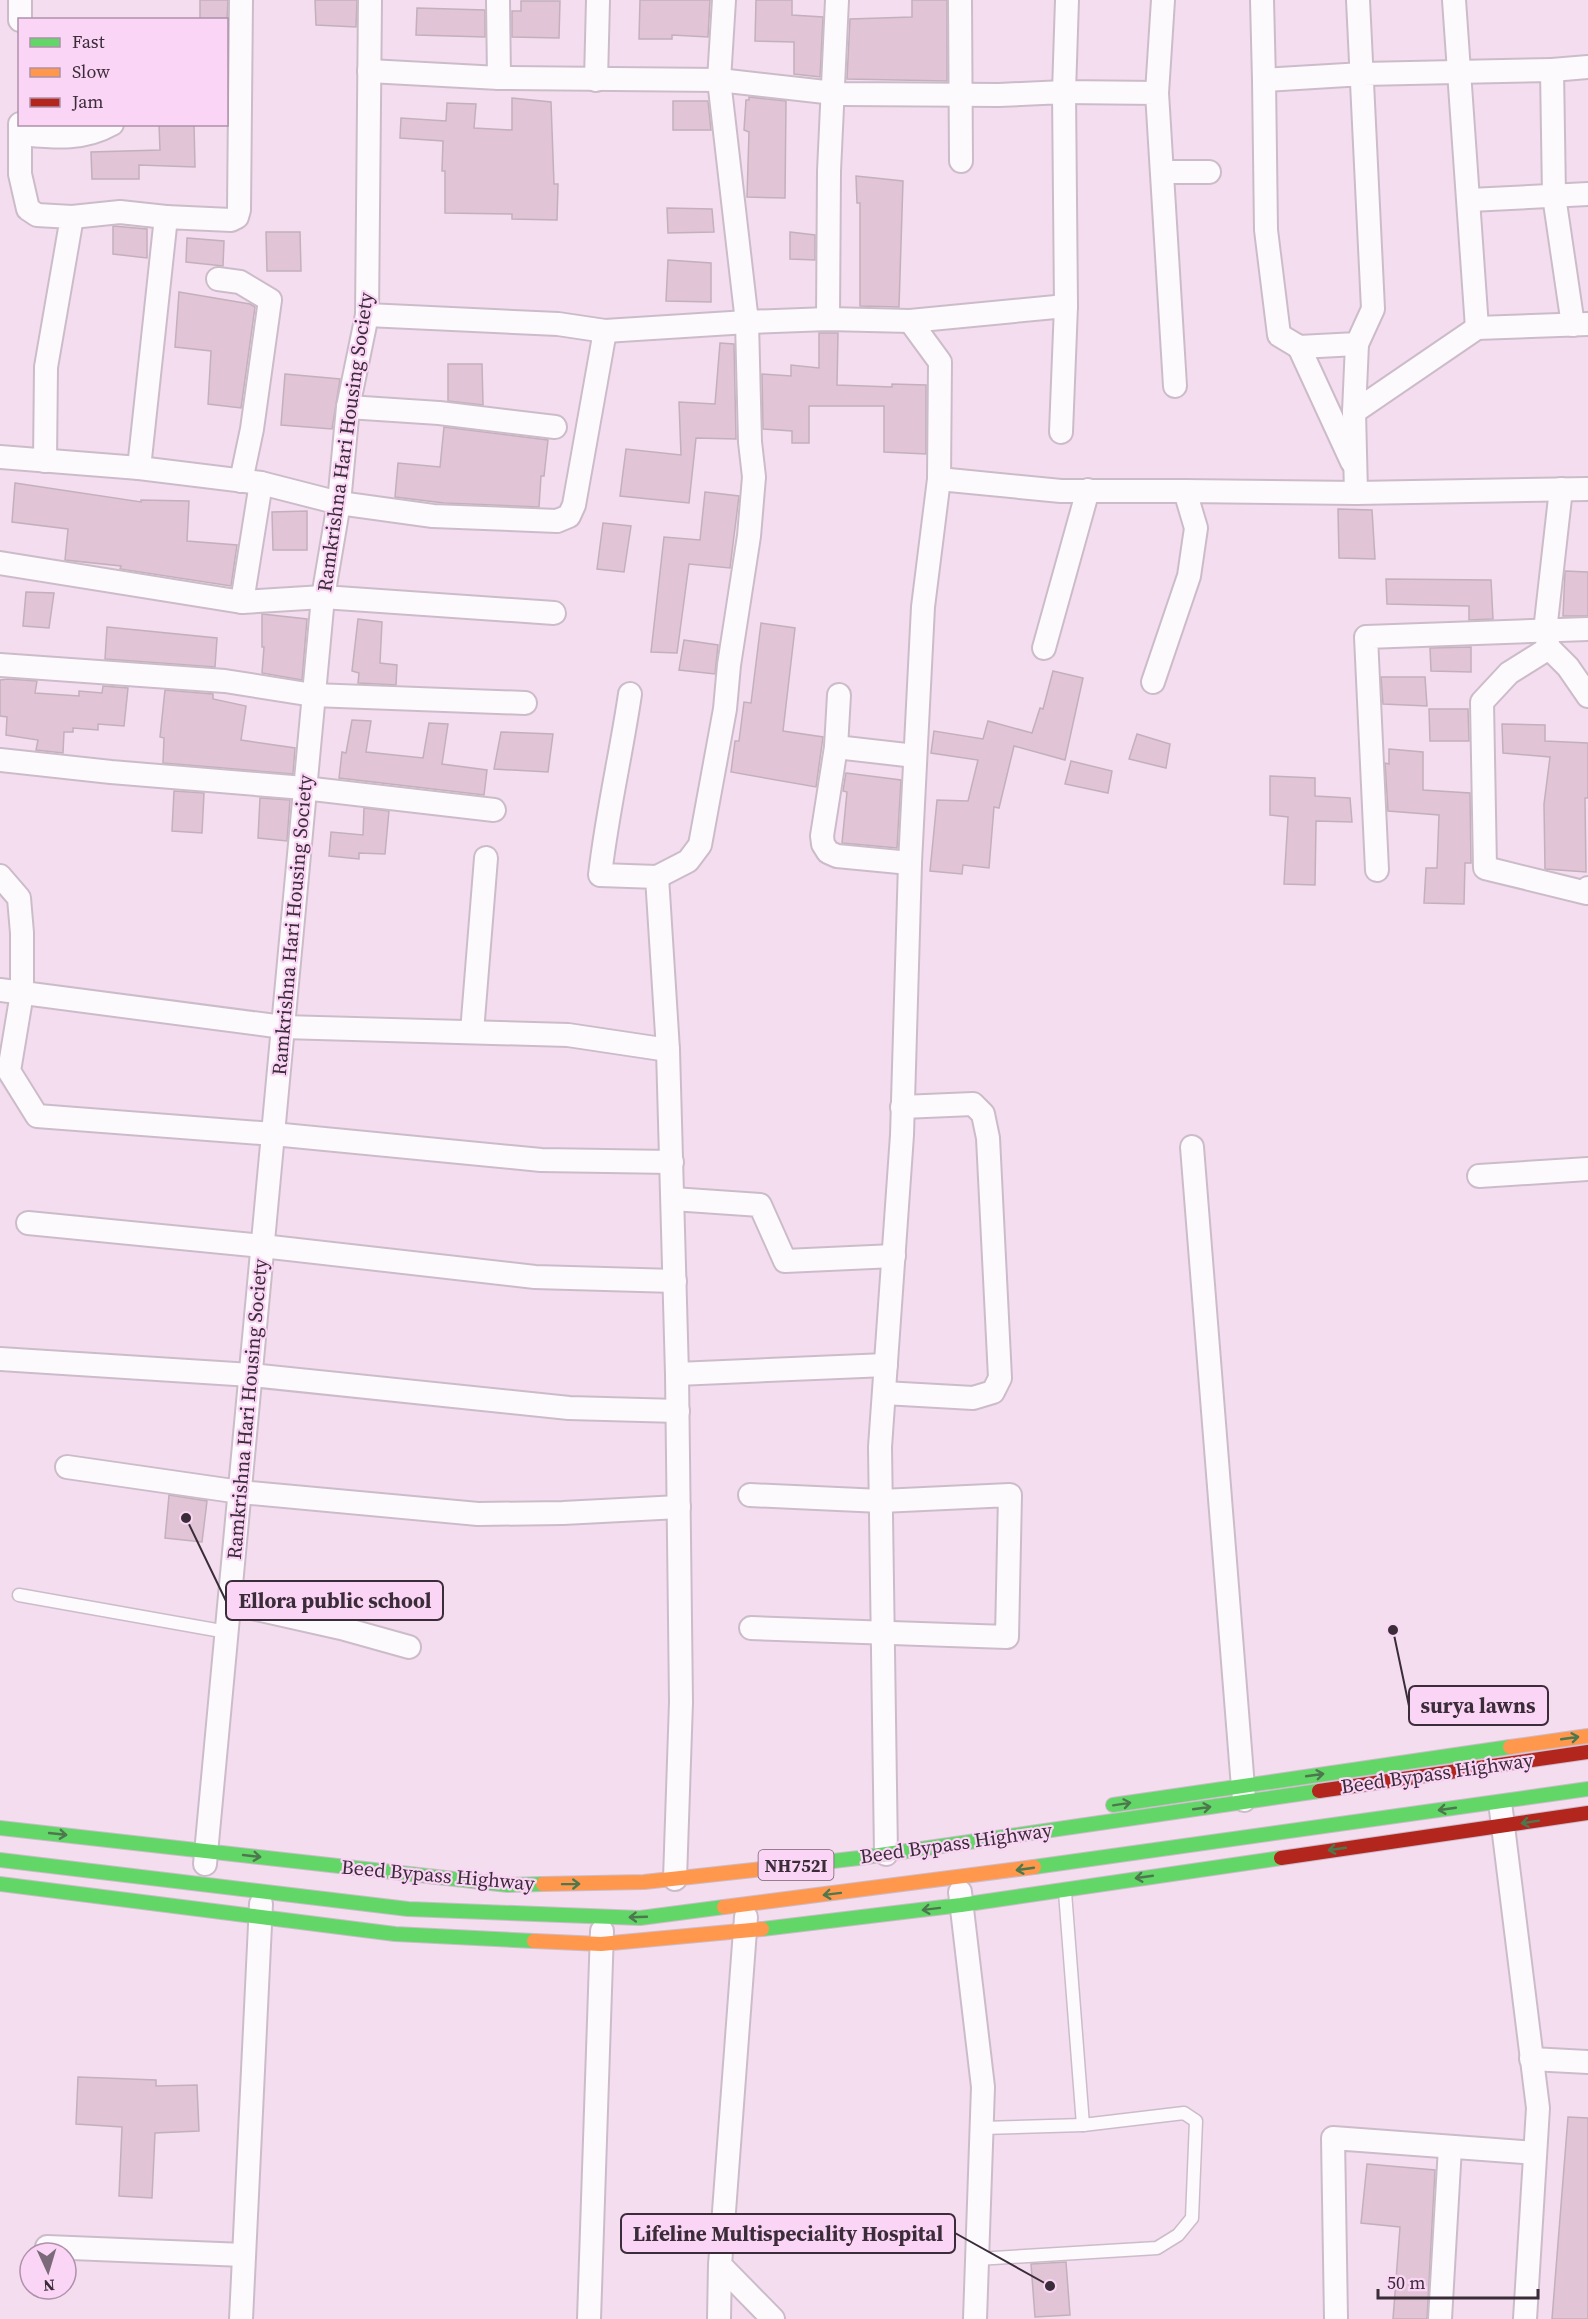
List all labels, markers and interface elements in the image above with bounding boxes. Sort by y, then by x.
legend [18,18,228,126]
text: Fast [72,29,105,54]
text: Slow [72,59,110,84]
text: Jam [71,89,104,114]
street label: Ramkrishna Hari Housing Society [310,290,380,593]
street label: Ramkrishna Hari Housing Society [265,773,319,1077]
street label: Ramkrishna Hari Housing Society [220,1257,274,1561]
callout: Ellora public school [226,1581,443,1620]
text: Ellora public school [238,1586,432,1615]
callout: surya lawns [1409,1686,1548,1725]
text: surya lawns [1421,1691,1536,1720]
one-way arrow [1560,1733,1580,1744]
street label: Beed Bypass Highway [1339,1746,1536,1800]
one-way arrow [1305,1769,1324,1780]
one-way arrow [1112,1798,1131,1809]
one-way arrow [1192,1802,1212,1813]
one-way arrow [1438,1804,1457,1815]
street label: Beed Bypass Highway [858,1816,1055,1870]
one-way arrow [1521,1816,1541,1827]
one-way arrow [48,1829,68,1840]
one-way arrow [1328,1843,1347,1854]
road number: NH752I [758,1850,834,1880]
one-way arrow [242,1851,261,1862]
street label: Beed Bypass Highway [340,1853,537,1897]
one-way arrow [1016,1863,1036,1874]
one-way arrow [1135,1871,1154,1882]
one-way arrow [561,1878,581,1890]
one-way arrow [822,1889,842,1900]
one-way arrow [921,1904,941,1915]
one-way arrow [629,1912,649,1923]
callout: Lifeline Multispeciality Hospital [621,2214,955,2253]
text: Lifeline Multispeciality Hospital [633,2219,943,2248]
north arrow [18,2241,78,2301]
scale bar [1378,2262,1538,2300]
text: 50 m [1387,2270,1425,2295]
text: N [42,2275,56,2297]

